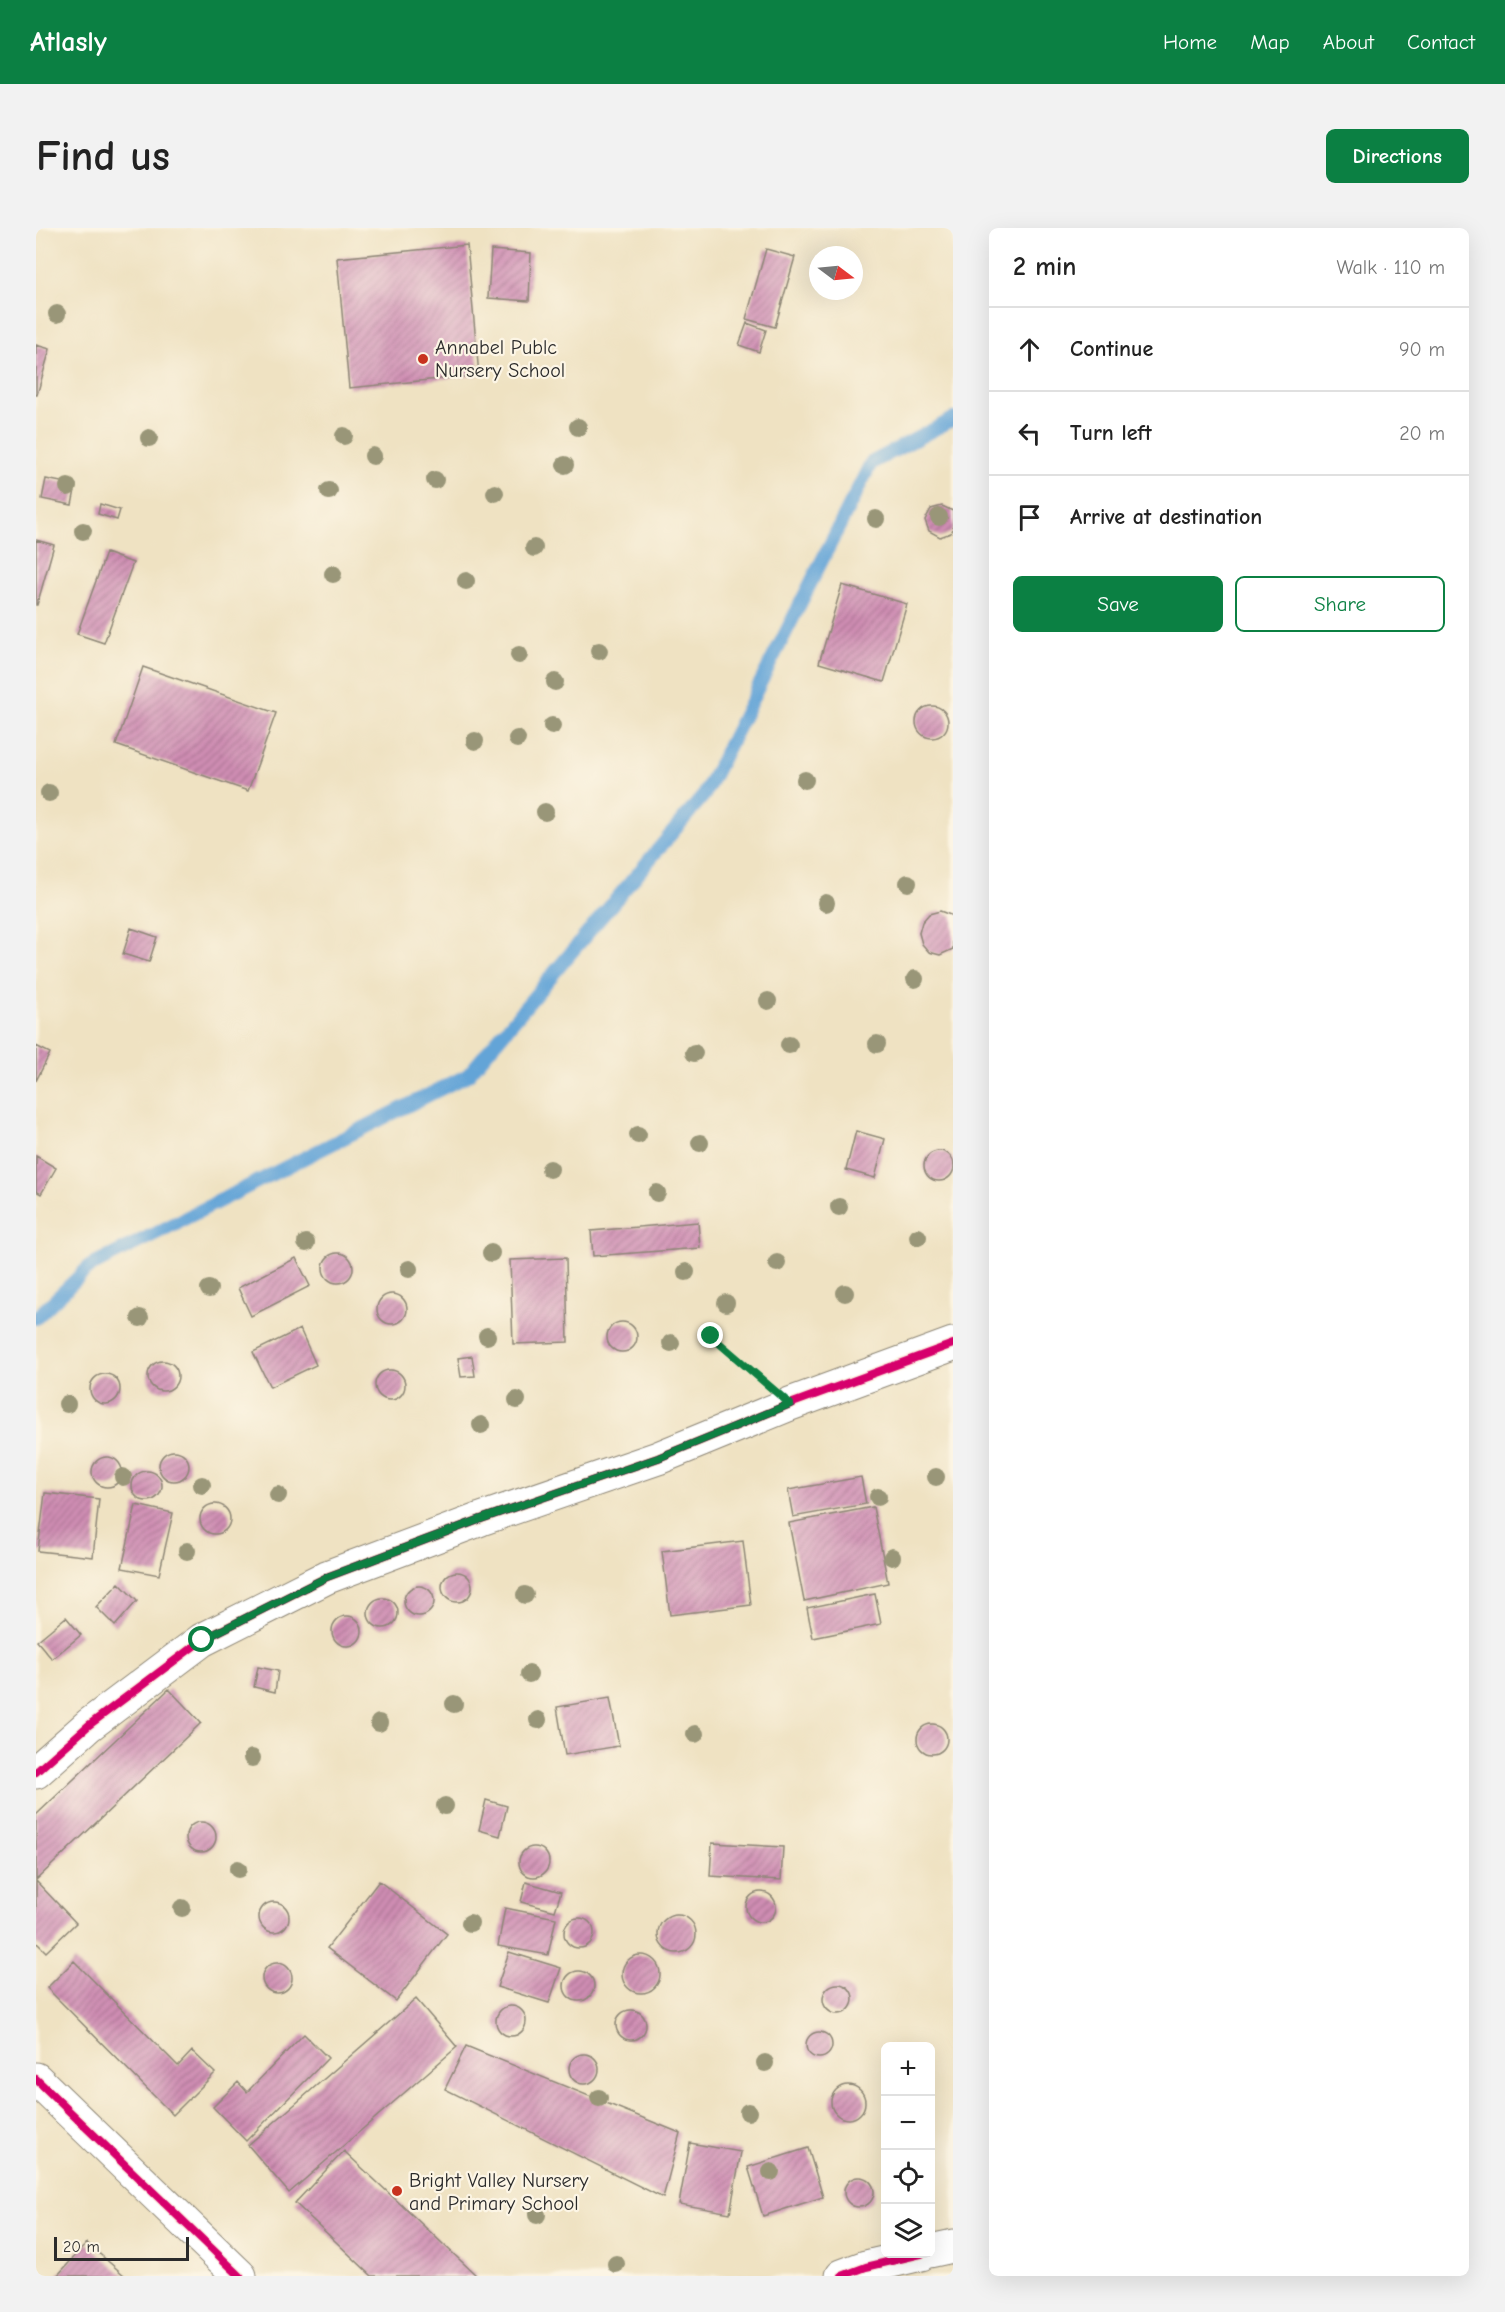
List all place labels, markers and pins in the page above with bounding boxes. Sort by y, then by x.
place label: Annabel Publc Nursery School [435,336,565,382]
marker: Annabel Publc Nursery School [416,352,430,366]
place label: Bright Valley Nursery and Primary School [409,2169,588,2215]
marker: Bright Valley Nursery and Primary School [390,2184,404,2198]

